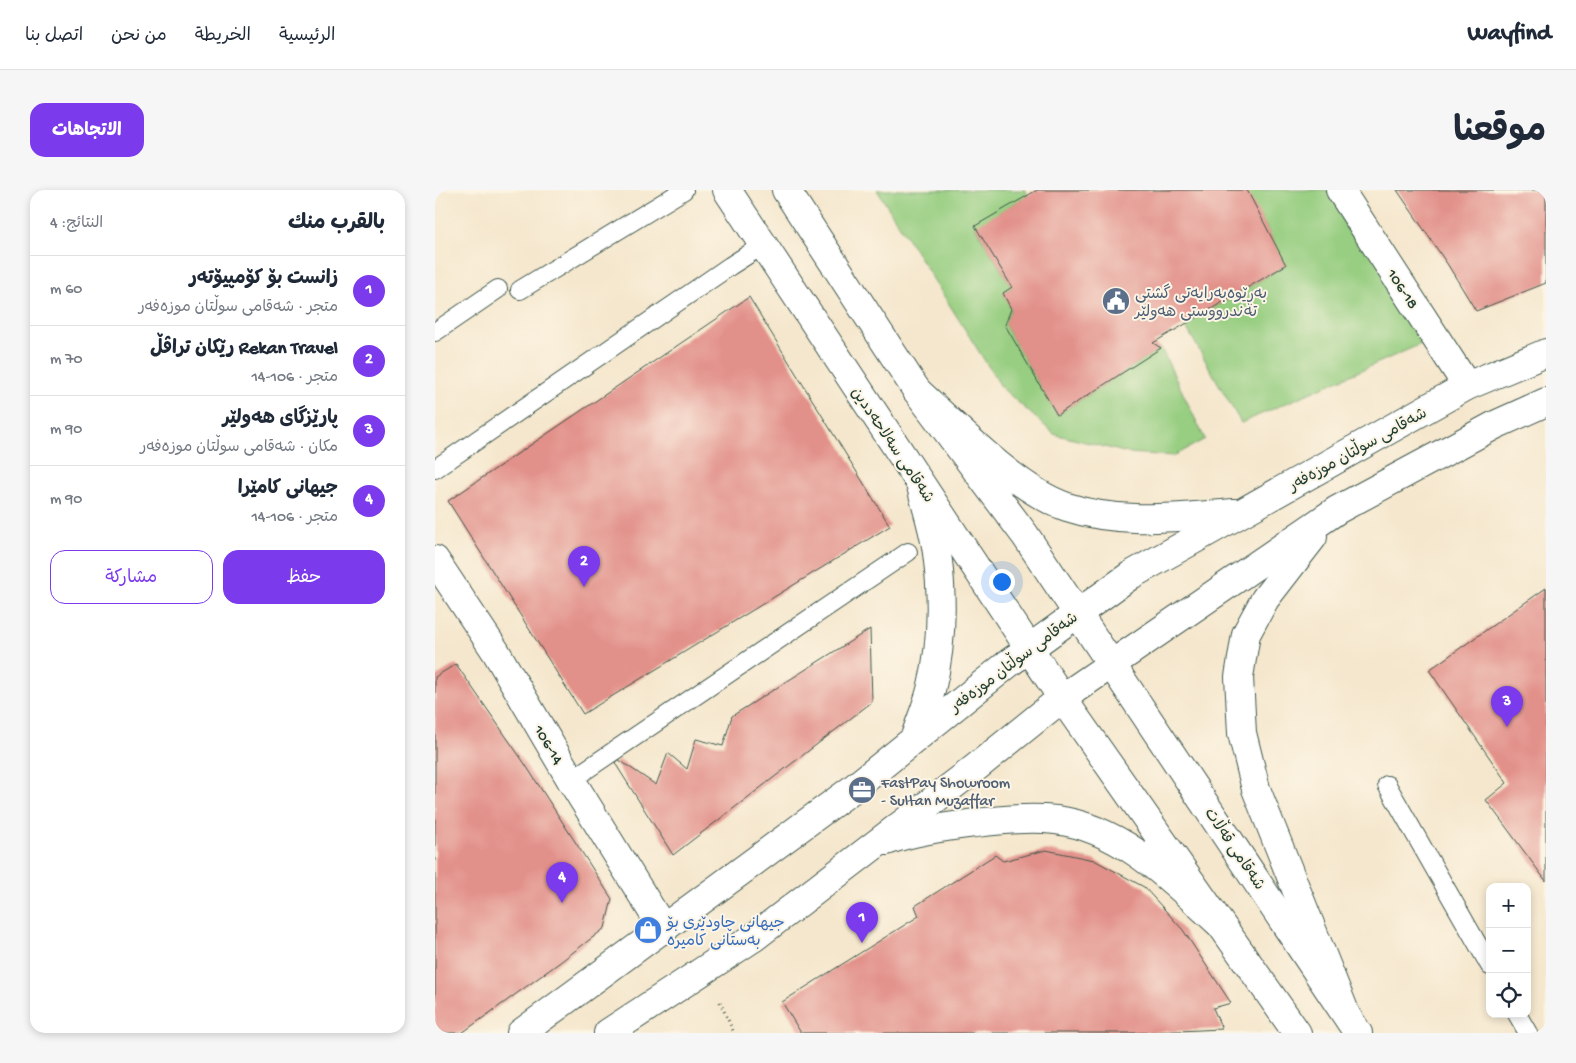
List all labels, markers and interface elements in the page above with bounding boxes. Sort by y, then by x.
text: Wayfind [1467,20,1551,49]
text: اتصل بنا [25,26,83,47]
text: من نحن [111,26,167,47]
text: الخريطة [195,26,251,47]
text: الرئيسية [279,26,335,47]
button: الاتجاهات [30,103,144,157]
text: موقعنا [1453,113,1546,154]
text: بالقرب منك [288,212,385,237]
text: النتائج: 4 [50,215,103,234]
street label: 106-18 [1381,265,1421,314]
text: زانست بۆ کۆمپیۆتەر [189,268,338,291]
text: 60 m [50,281,82,300]
text: 1 [366,281,372,300]
place label: بەڕێوەبەرایەتی گشتی تەندرووستی هەولێر [1133,283,1267,323]
public building icon: بەڕێوەبەرایەتی گشتی تەندرووستی هەولێر [1101,286,1131,316]
text: متجر · شەقامی سوڵتان موزەفەر [139,299,338,318]
text: Rekan Travel رێکان تراڤڵ [150,338,338,361]
text: 70 m [50,351,83,370]
text: 2 [365,351,373,370]
text: متجر · 106-14 [251,369,338,388]
street label: شەقامی سەلاحەددین [845,384,937,507]
street label: شەقامی سوڵتان موزەفەر [1282,401,1431,498]
text: پارێزگای هەولێر [223,408,338,431]
text: 90 m [50,421,82,440]
text: 3 [365,421,373,440]
text: مكان · شەقامی سوڵتان موزەفەر [140,439,338,458]
text: جیهانی کامێرا [238,478,338,501]
text: 90 m [50,491,82,510]
text: 4 [365,491,373,510]
text: متجر · 106-14 [251,509,338,528]
pin: 2 [568,546,600,587]
button: مشاركة [50,550,213,604]
button: حفظ [223,550,385,604]
your location [989,569,1015,595]
street label: شەقامی سوڵتان موزەفەر [943,605,1083,719]
pin: 3 [1491,686,1523,727]
street label: 106-14 [528,722,566,769]
office icon: FastPay Showroom - Sultan Muzaffar [847,775,877,805]
place label: FastPay Showroom - Sultan Muzaffar [880,775,1011,812]
street label: شەقامی قەڵات [1199,802,1272,895]
pin: 4 [546,862,578,903]
map controls [1486,883,1531,1018]
button: + [1486,883,1531,928]
pin: 1 [846,902,878,943]
shop icon: جیهانی چاودێری بۆ به‌ستانی كامیره [633,915,663,945]
place label: جیهانی چاودێری بۆ به‌ستانی كامیره [665,915,785,952]
button: − [1486,928,1531,973]
button: locate [1486,973,1531,1018]

